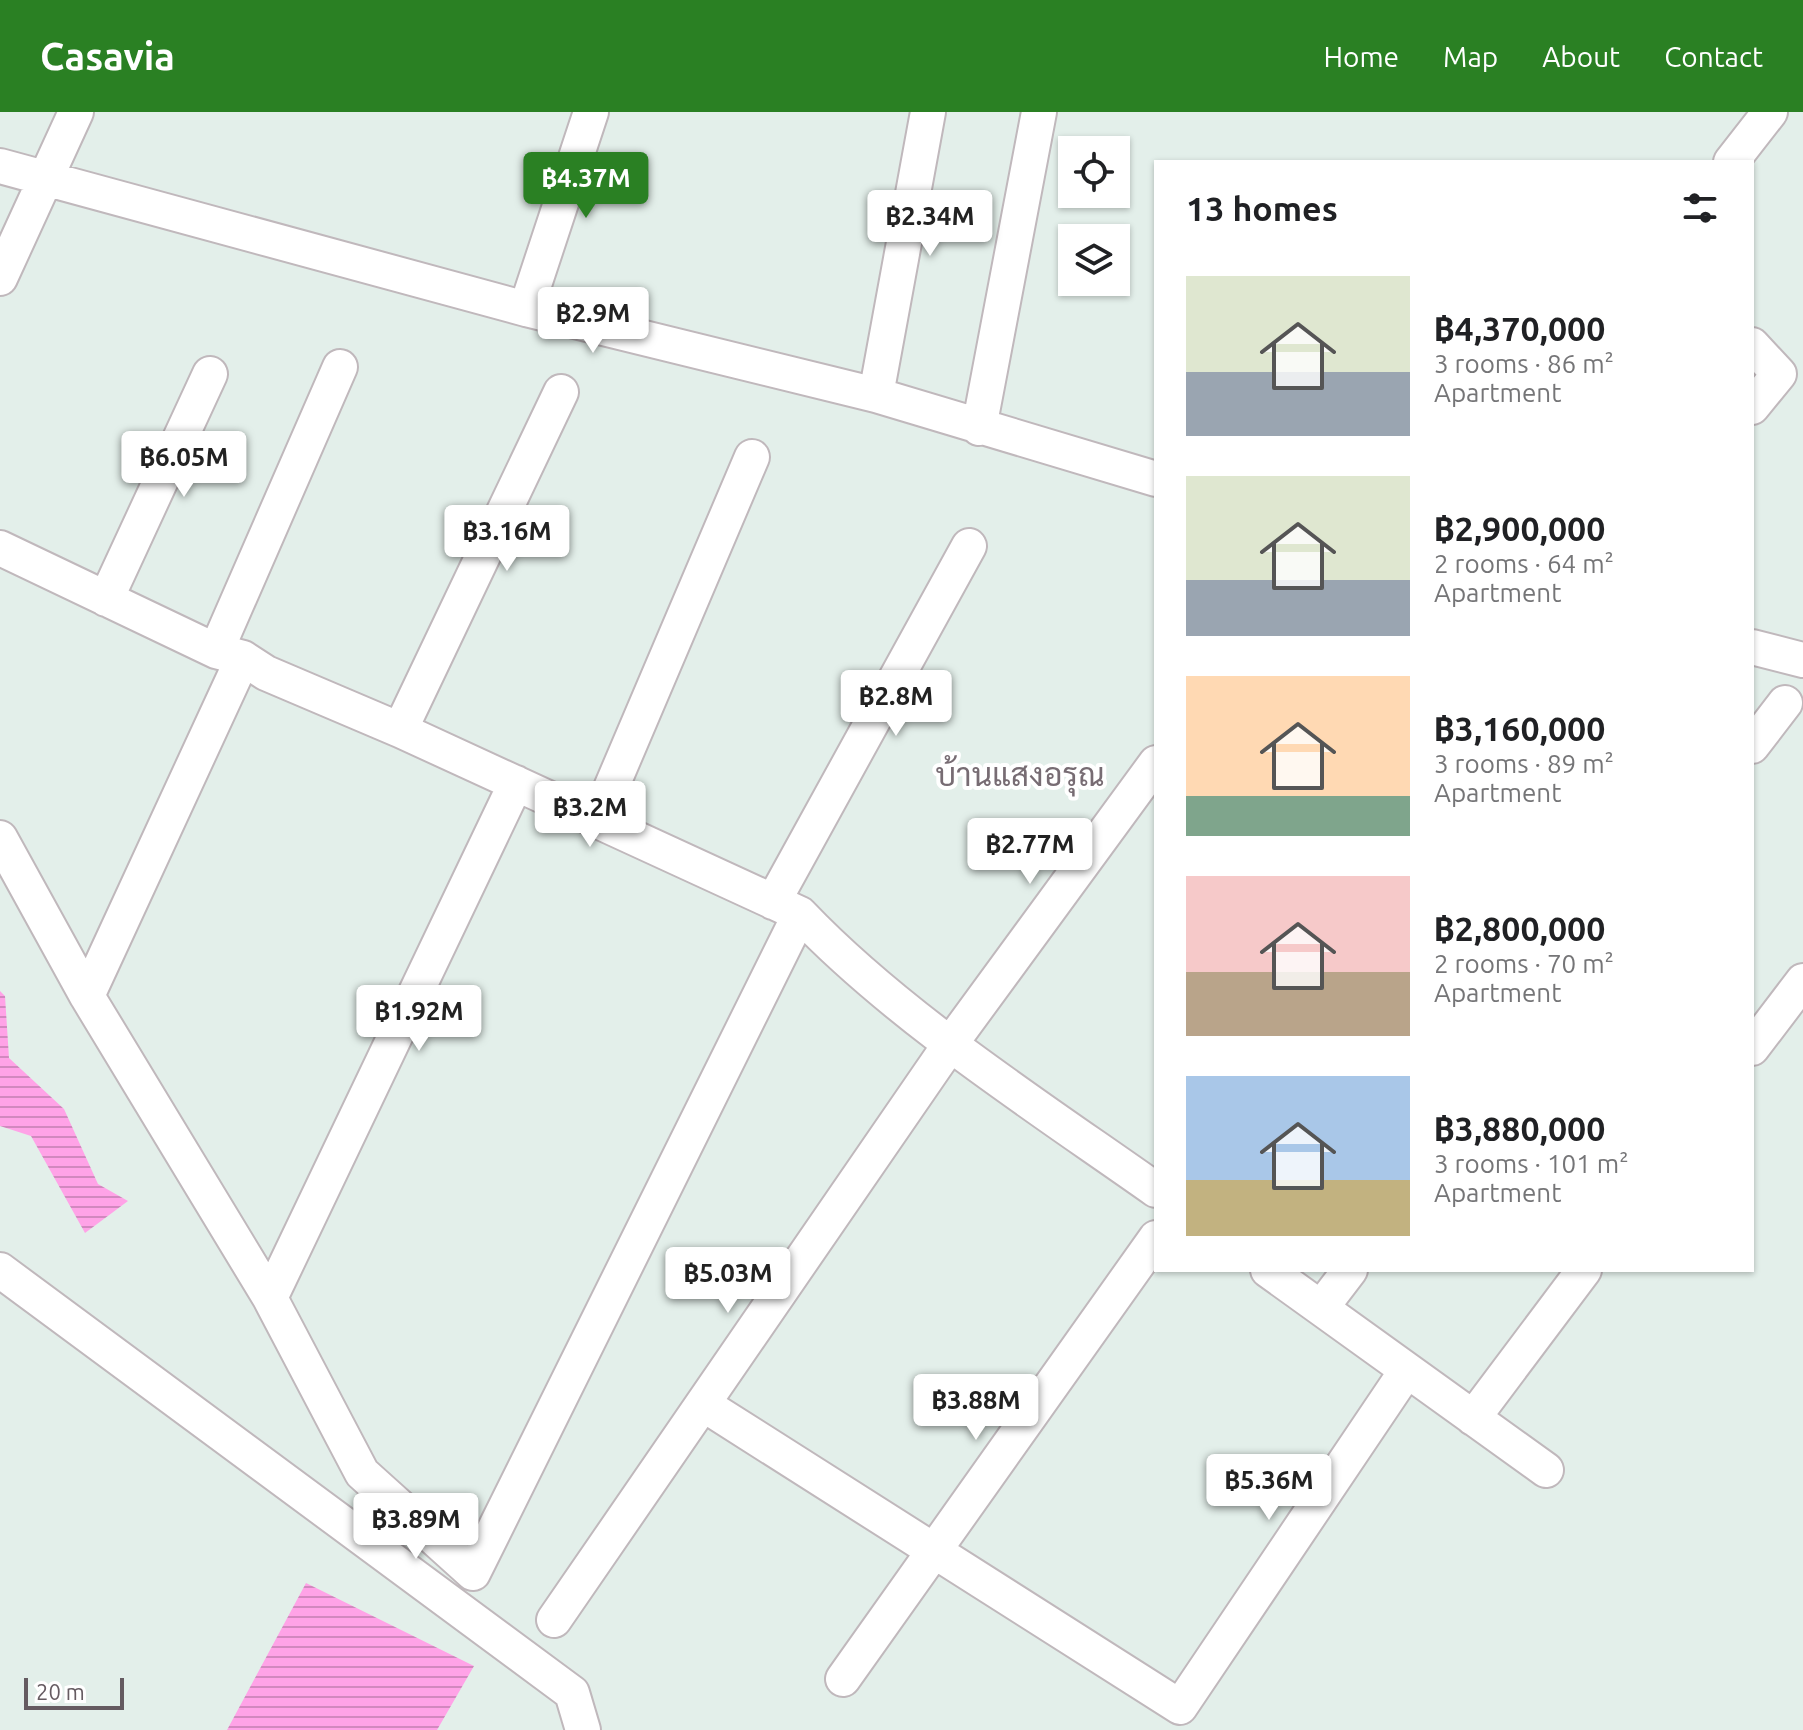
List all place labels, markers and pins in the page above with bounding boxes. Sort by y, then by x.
pin: ฿4.37M [521,152,651,220]
pin: ฿2.34M [865,190,995,258]
pin: ฿2.9M [537,287,649,355]
pin: ฿6.05M [119,431,249,499]
pin: ฿3.16M [442,505,572,573]
pin: ฿2.8M [840,670,952,738]
pin: ฿3.2M [534,781,646,849]
pin: ฿2.77M [965,818,1095,886]
pin: ฿1.92M [354,985,484,1053]
pin: ฿5.03M [663,1247,793,1315]
pin: ฿3.88M [911,1374,1041,1442]
pin: ฿5.36M [1204,1454,1334,1522]
pin: ฿3.89M [351,1493,481,1561]

